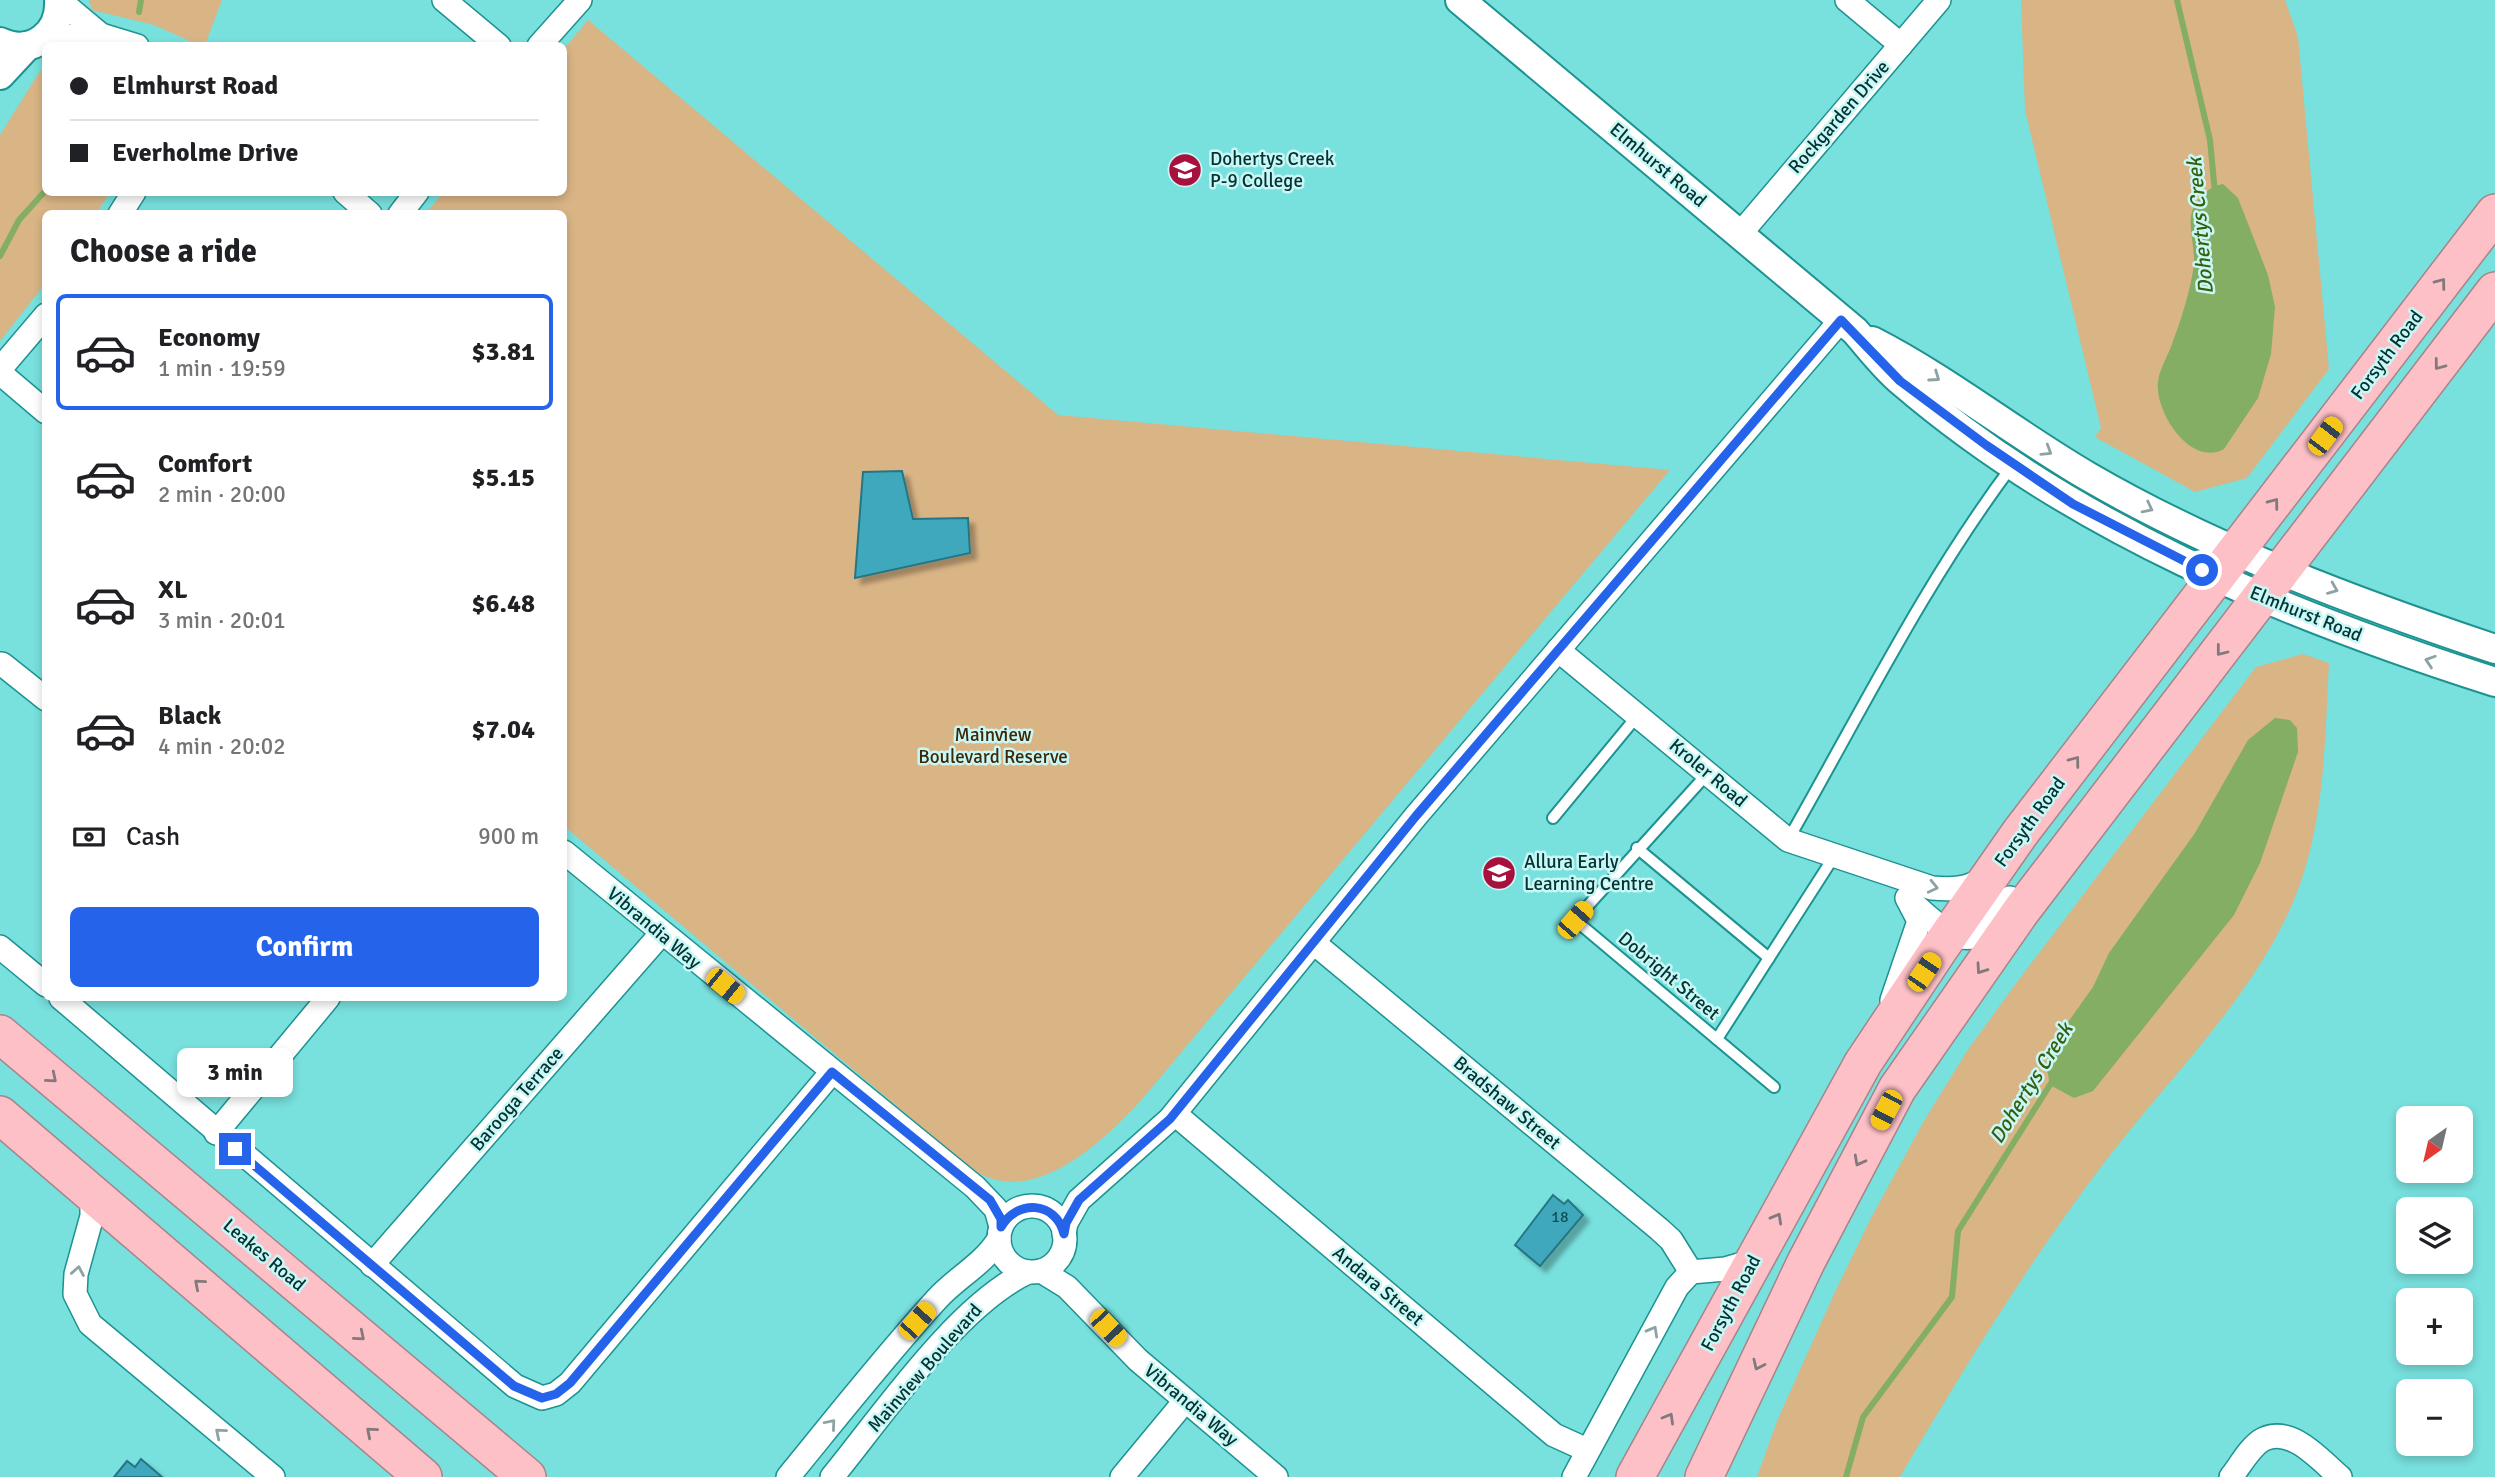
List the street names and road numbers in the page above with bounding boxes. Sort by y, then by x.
street label: Rockgarden Drive [1783,55,1895,179]
street label: Elmhurst Road [1605,118,1711,212]
street label: Forsyth Road [2346,306,2428,404]
street label: Elmhurst Road [2246,581,2366,647]
street label: Kroler Road [1664,733,1752,813]
street label: Forsyth Road [1989,772,2071,872]
street label: Vibrandia Way [602,882,706,974]
street label: Dobright Street [1613,927,1725,1026]
street label: Barooga Terrace [465,1042,569,1156]
street label: Bradshaw Street [1448,1051,1566,1155]
street label: Leakes Road [218,1214,310,1296]
street label: Andara Street [1327,1241,1429,1331]
street label: Forsyth Road [1696,1251,1766,1355]
street label: Mainview Boulevard [863,1299,987,1437]
street label: Vibrandia Way [1139,1359,1243,1451]

